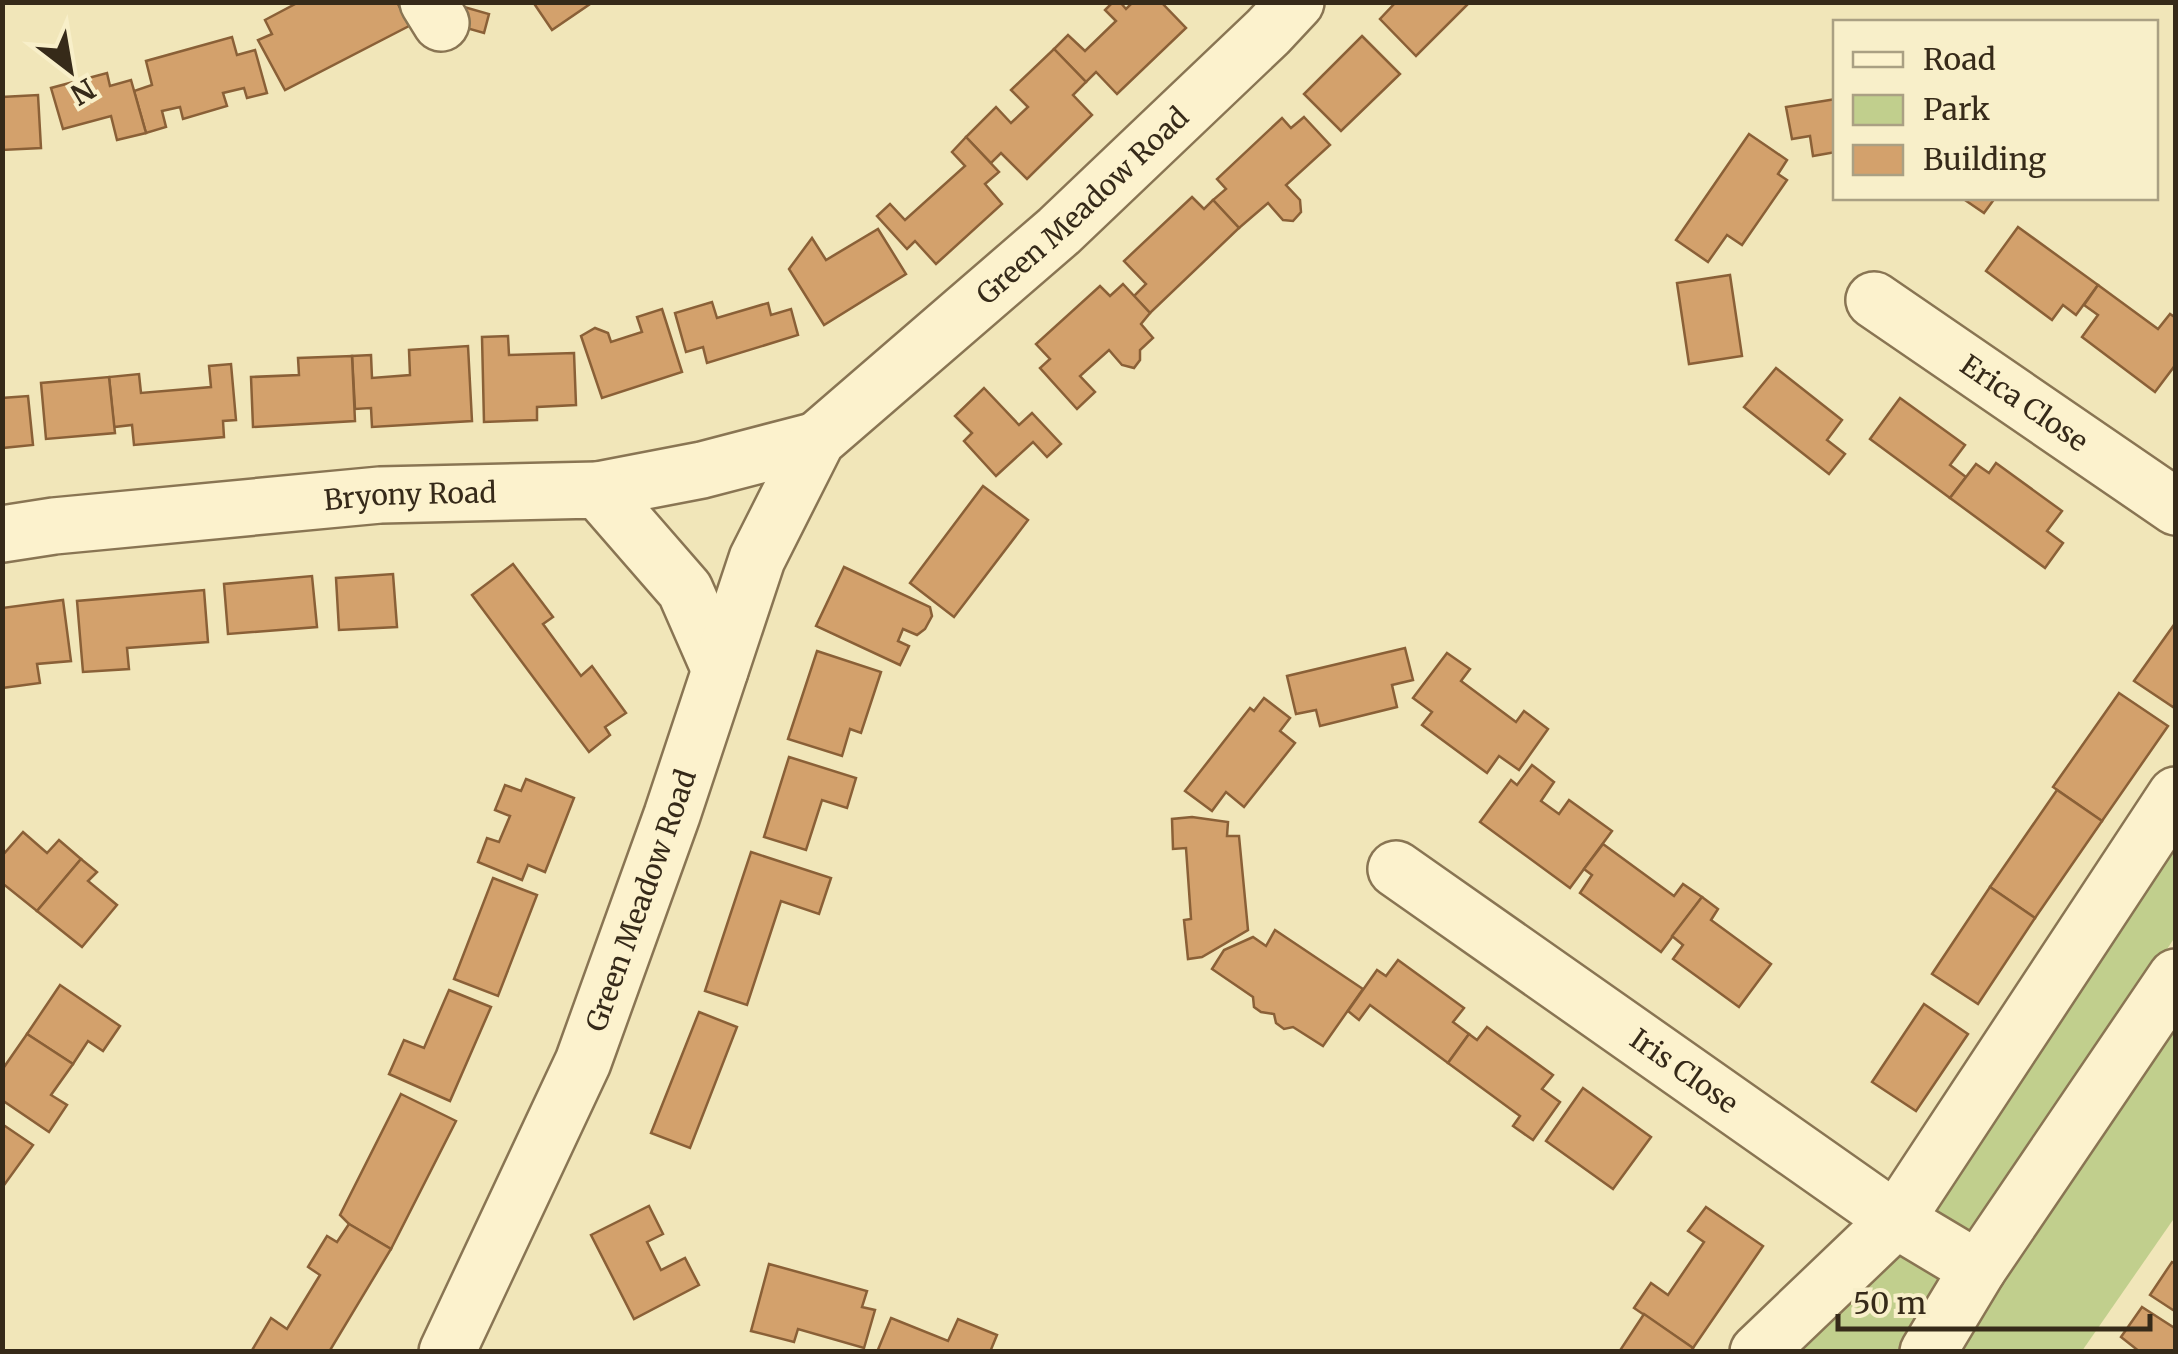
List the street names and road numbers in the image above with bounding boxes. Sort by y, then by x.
street label: Green Meadow Road [969,99,1196,312]
street label: Erica Close [1953,347,2095,459]
street label: Bryony Road [322,474,497,518]
street label: Green Meadow Road [578,765,704,1036]
street label: Iris Close [1623,1021,1745,1122]

